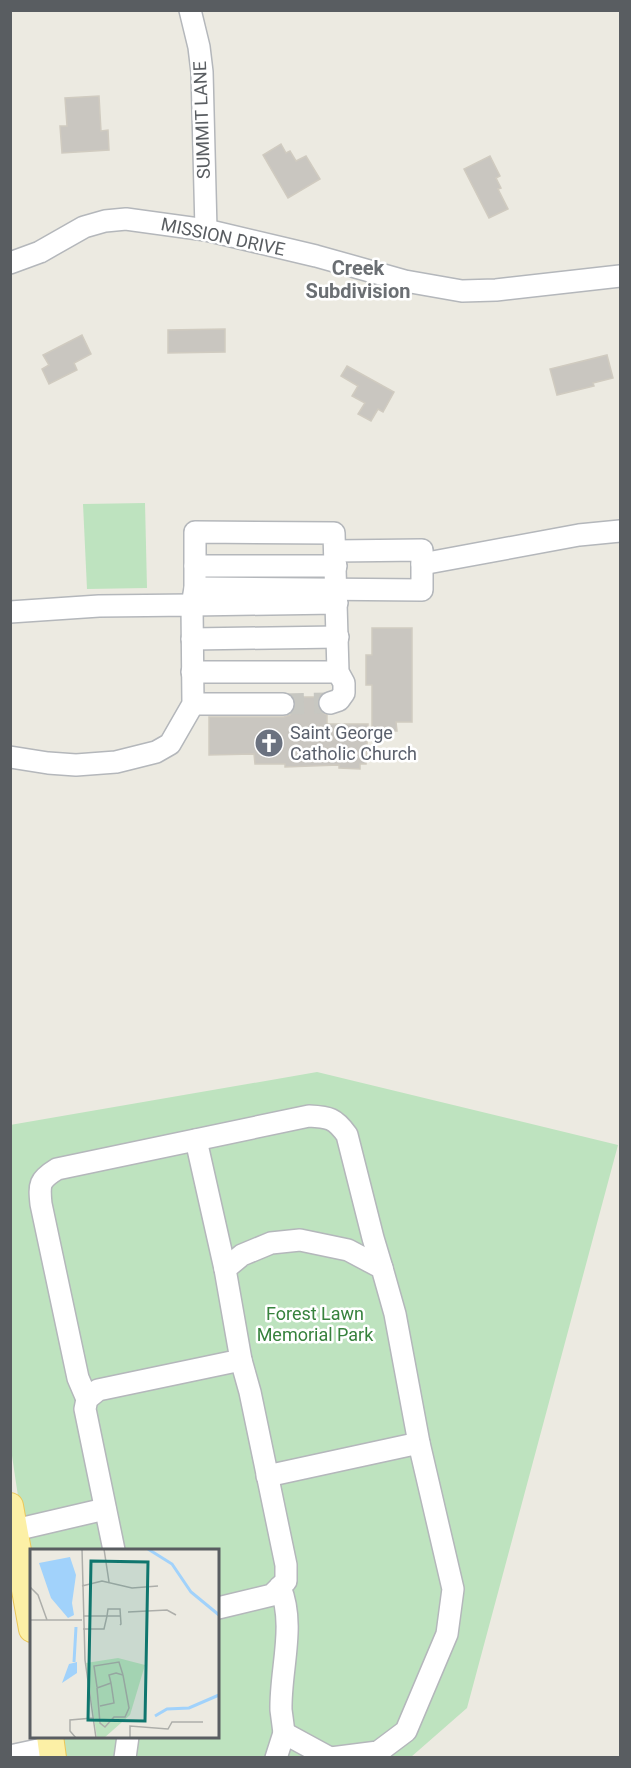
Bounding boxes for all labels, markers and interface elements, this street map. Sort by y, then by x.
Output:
street label: SUMMIT LANE [189,61,214,179]
street label: MISSION DRIVE [159,213,287,260]
district label: Creek Subdivision [306,256,410,303]
place label: Saint George Catholic Church [290,722,417,764]
church icon: Saint George Catholic Church [253,727,285,759]
park label: Forest Lawn Memorial Park [257,1303,374,1345]
inset map [30,1549,219,1738]

